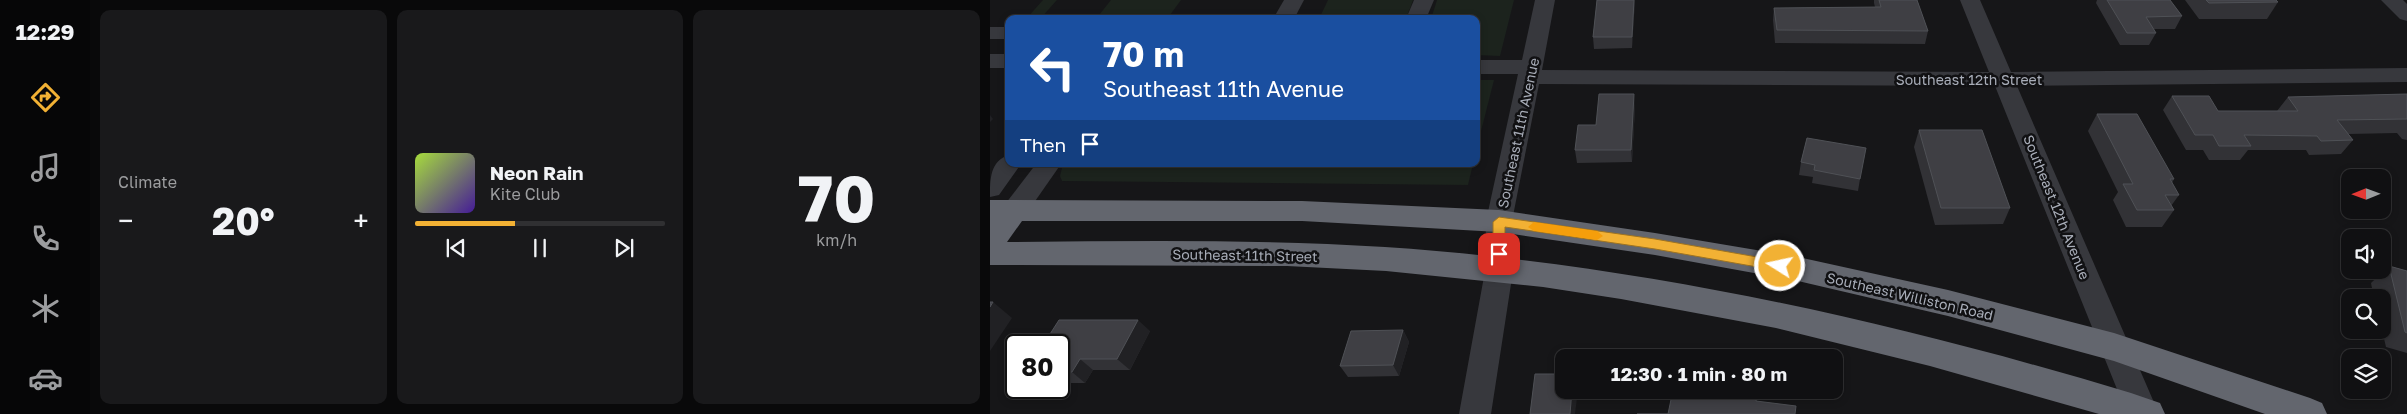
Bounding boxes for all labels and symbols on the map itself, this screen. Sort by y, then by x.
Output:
street label: Southeast 11th Avenue [1494,56,1542,210]
street label: Southeast 12th Street [1896,71,2042,88]
street label: Southeast 12th Avenue [2020,132,2094,282]
north arrow [2341,169,2391,219]
pin [1478,233,1520,275]
position arrow [1753,239,1805,291]
street label: Southeast 11th Street [1172,245,1318,265]
street label: Southeast Williston Road [1825,269,1995,323]
speed limit sign: 80 [1005,334,1070,399]

